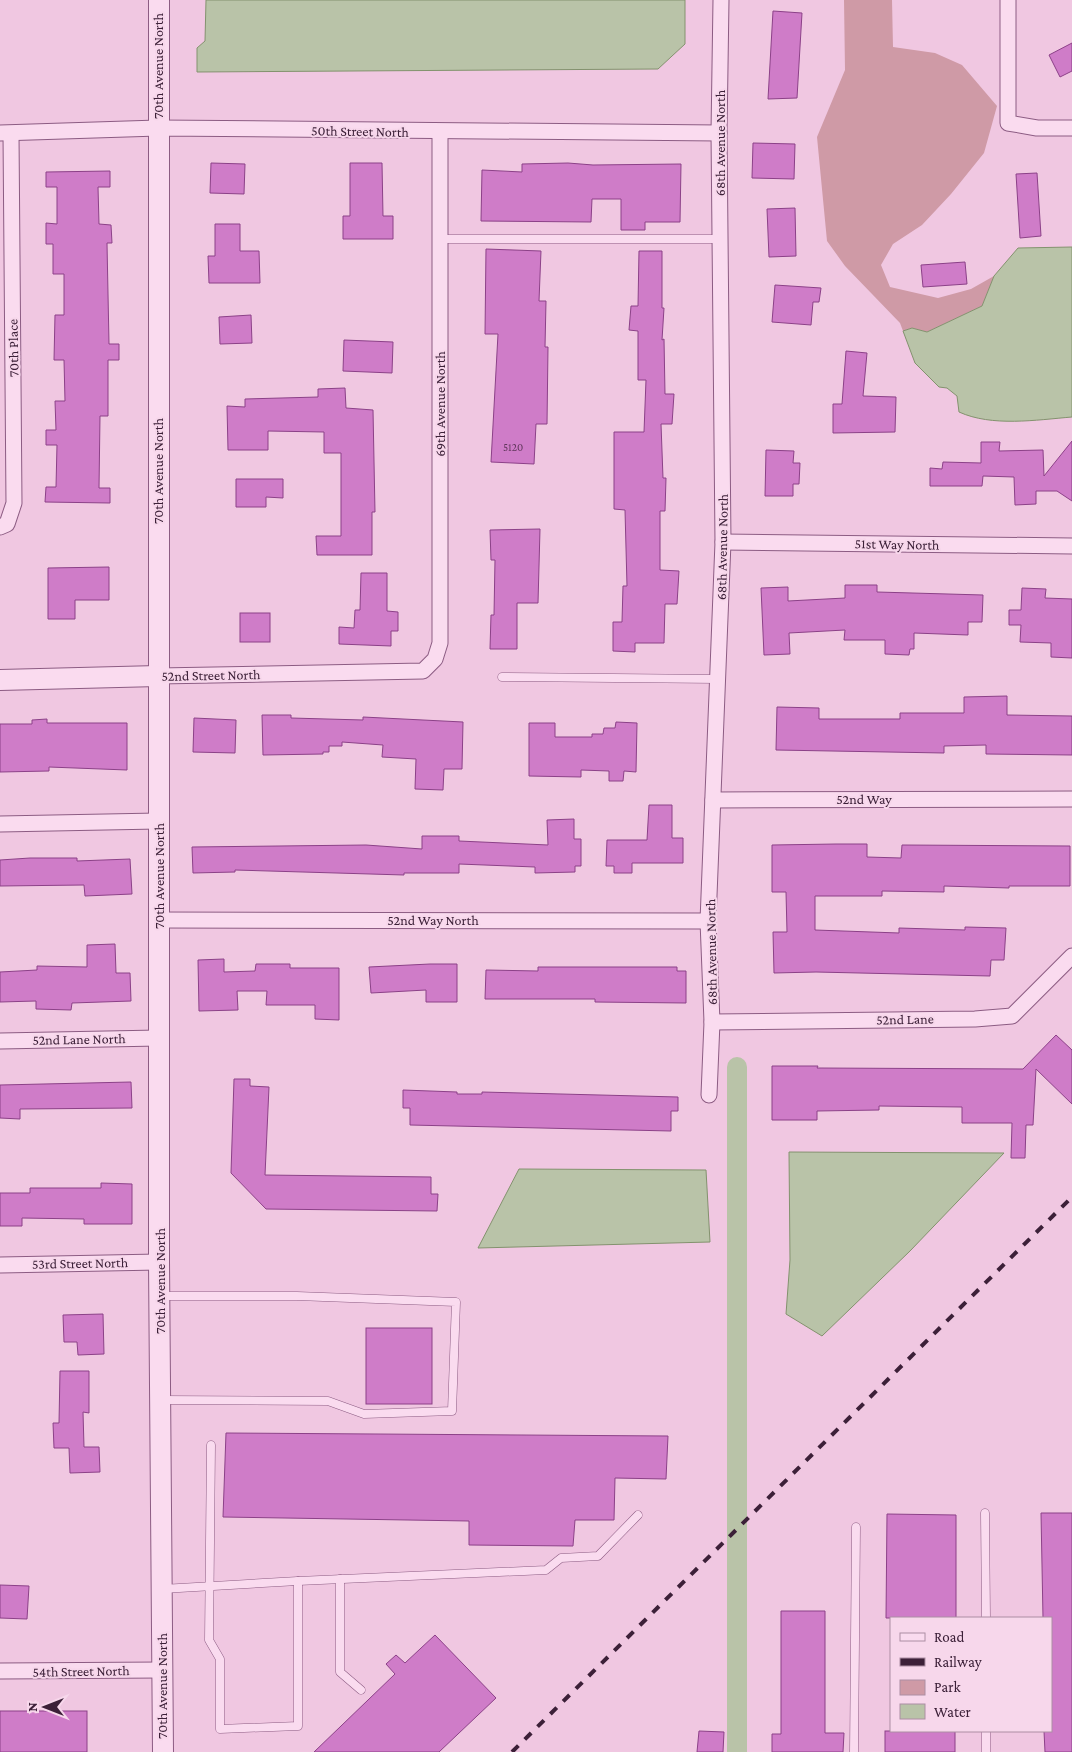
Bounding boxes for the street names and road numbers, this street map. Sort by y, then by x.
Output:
street label: 70th Avenue North [150,13,166,119]
street label: 68th Avenue North [712,89,728,196]
street label: 50th Street North [311,122,410,140]
street label: 70th Place [4,319,22,377]
street label: 69th Avenue North [432,351,448,457]
street label: 70th Avenue North [150,418,166,524]
street label: 68th Avenue North [713,493,731,600]
street label: 51st Way North [854,535,940,553]
street label: 52nd Street North [161,666,261,684]
street label: 52nd Way [836,791,892,807]
street label: 70th Avenue North [151,823,167,929]
street label: 68th Avenue North [702,898,720,1005]
street label: 52nd Way North [387,912,479,928]
street label: 52nd Lane [876,1010,934,1028]
street label: 52nd Lane North [32,1030,126,1048]
street label: 70th Avenue North [152,1228,168,1334]
street label: 53rd Street North [32,1254,129,1272]
street label: 70th Avenue North [154,1633,170,1739]
street label: 54th Street North [32,1662,130,1680]

